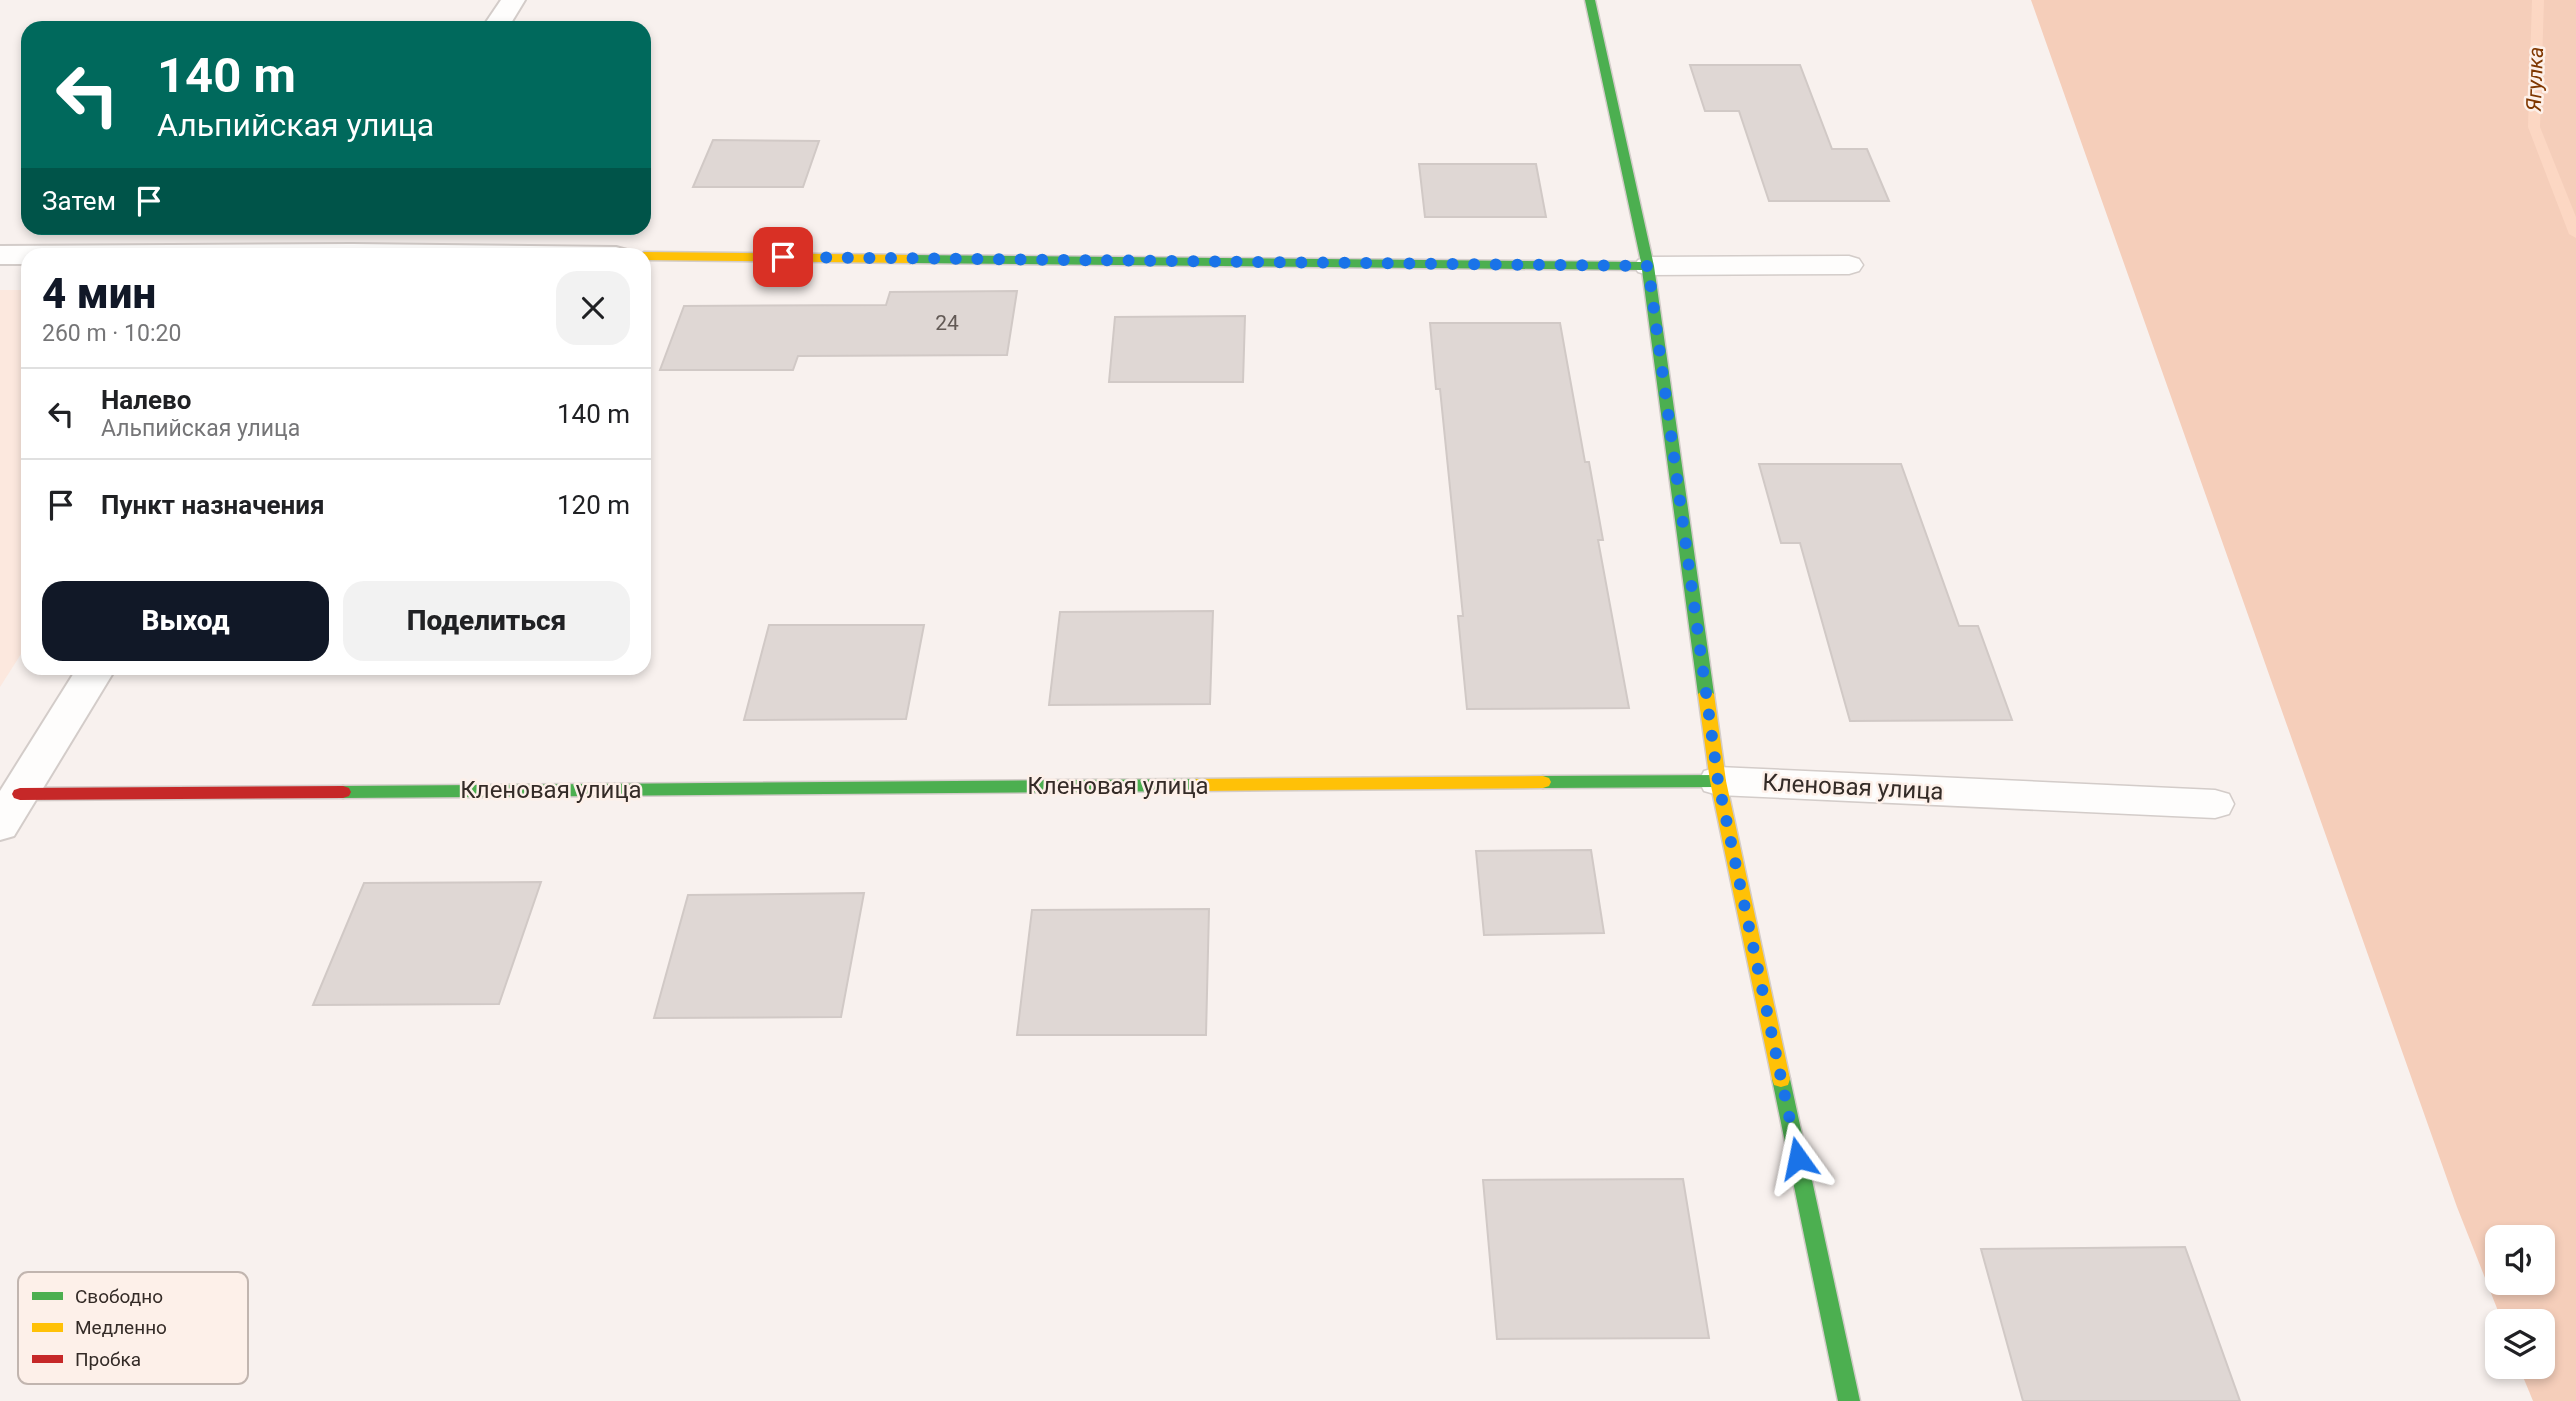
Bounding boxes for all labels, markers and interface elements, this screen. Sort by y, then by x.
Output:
water label: Ягулка [2522,46,2548,113]
text: 140 m [157,47,296,104]
icon: left [42,49,133,140]
text: Альпийская улица [157,106,434,144]
icon: arrive [130,182,168,220]
text: Затем [42,186,116,216]
pin [753,227,813,287]
icon: arrive [764,238,802,276]
text: 4 мин [42,269,156,318]
button: close [556,271,630,345]
house number: 24 [935,311,959,335]
text: 260 m · 10:20 [42,320,181,347]
text: Налево [101,385,191,415]
icon: left [42,395,80,433]
text: 140 m [557,399,630,429]
text: Альпийская улица [101,415,300,442]
icon: arrive [42,486,80,524]
text: Пункт назначения [101,490,325,520]
text: 120 m [557,490,630,520]
button: Выход [42,581,329,661]
button: Поделиться [343,581,630,661]
street label: Кленовая улица [1762,768,1944,806]
street label: Кленовая улица [1027,772,1209,800]
street label: Кленовая улица [460,776,642,804]
position arrow [1761,1121,1835,1195]
map controls [2485,1225,2555,1379]
button: sound [2485,1225,2555,1295]
legend [18,1272,248,1384]
text: Свободно [75,1285,163,1308]
button: layers [2485,1309,2555,1379]
text: Медленно [75,1316,167,1339]
text: Пробка [75,1348,141,1371]

